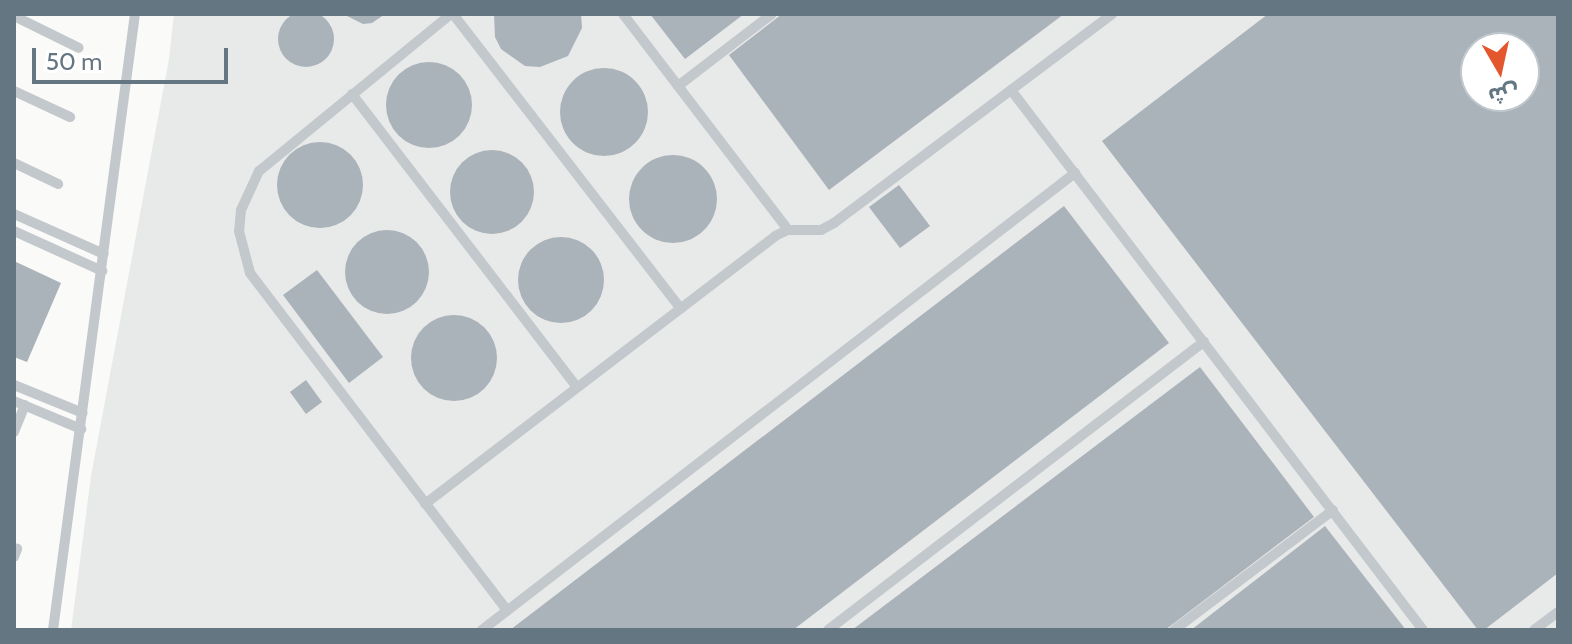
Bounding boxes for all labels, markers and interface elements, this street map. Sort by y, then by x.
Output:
scale bar [36,32,232,82]
north arrow [1460,32,1540,112]
text: 50 m [46,47,102,76]
text: ش [1487,79,1521,110]

